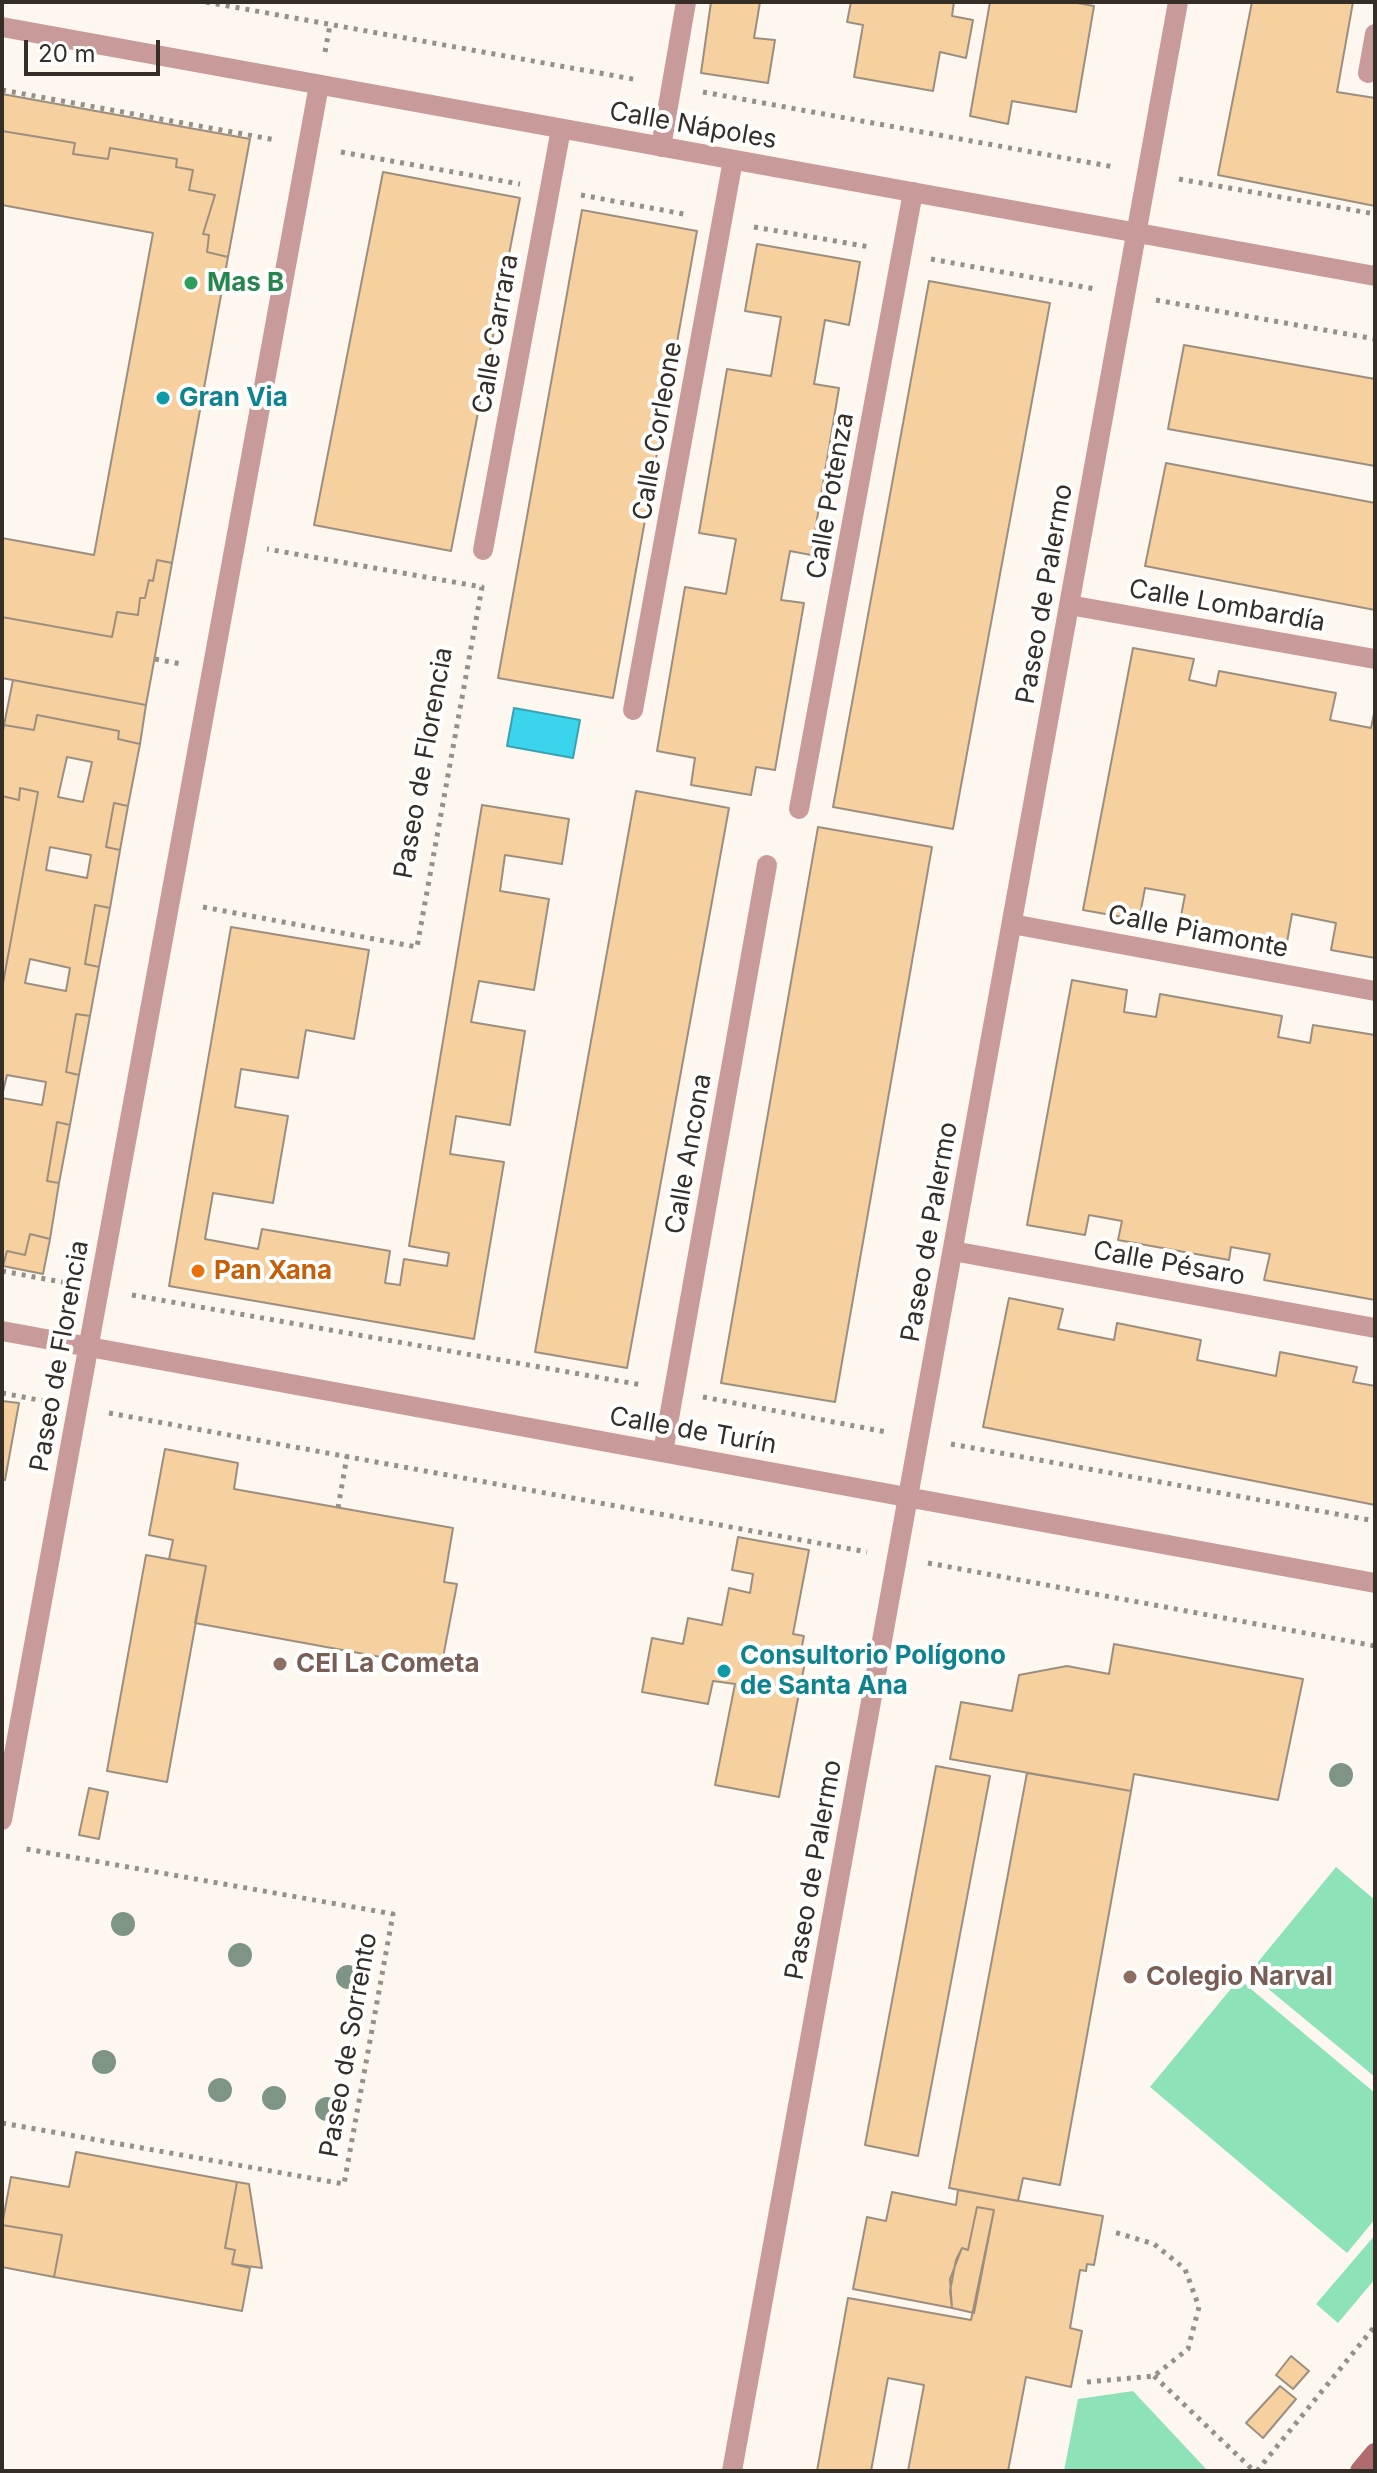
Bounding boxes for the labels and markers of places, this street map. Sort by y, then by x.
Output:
place label: Mas B [207,267,284,299]
marker: Mas B [182,274,200,292]
place label: Gran Via [179,382,288,414]
marker: Gran Via [154,389,172,407]
place label: Pan Xana [214,1255,332,1287]
marker: Pan Xana [189,1262,207,1280]
place label: Consultorio Polígono de Santa Ana [740,1640,1006,1702]
place label: CEI La Cometa [296,1648,480,1680]
marker: CEI La Cometa [271,1655,289,1673]
marker: Consultorio Polígono de Santa Ana [715,1662,733,1680]
place label: Colegio Narval [1146,1961,1333,1993]
marker: Colegio Narval [1121,1968,1139,1986]

